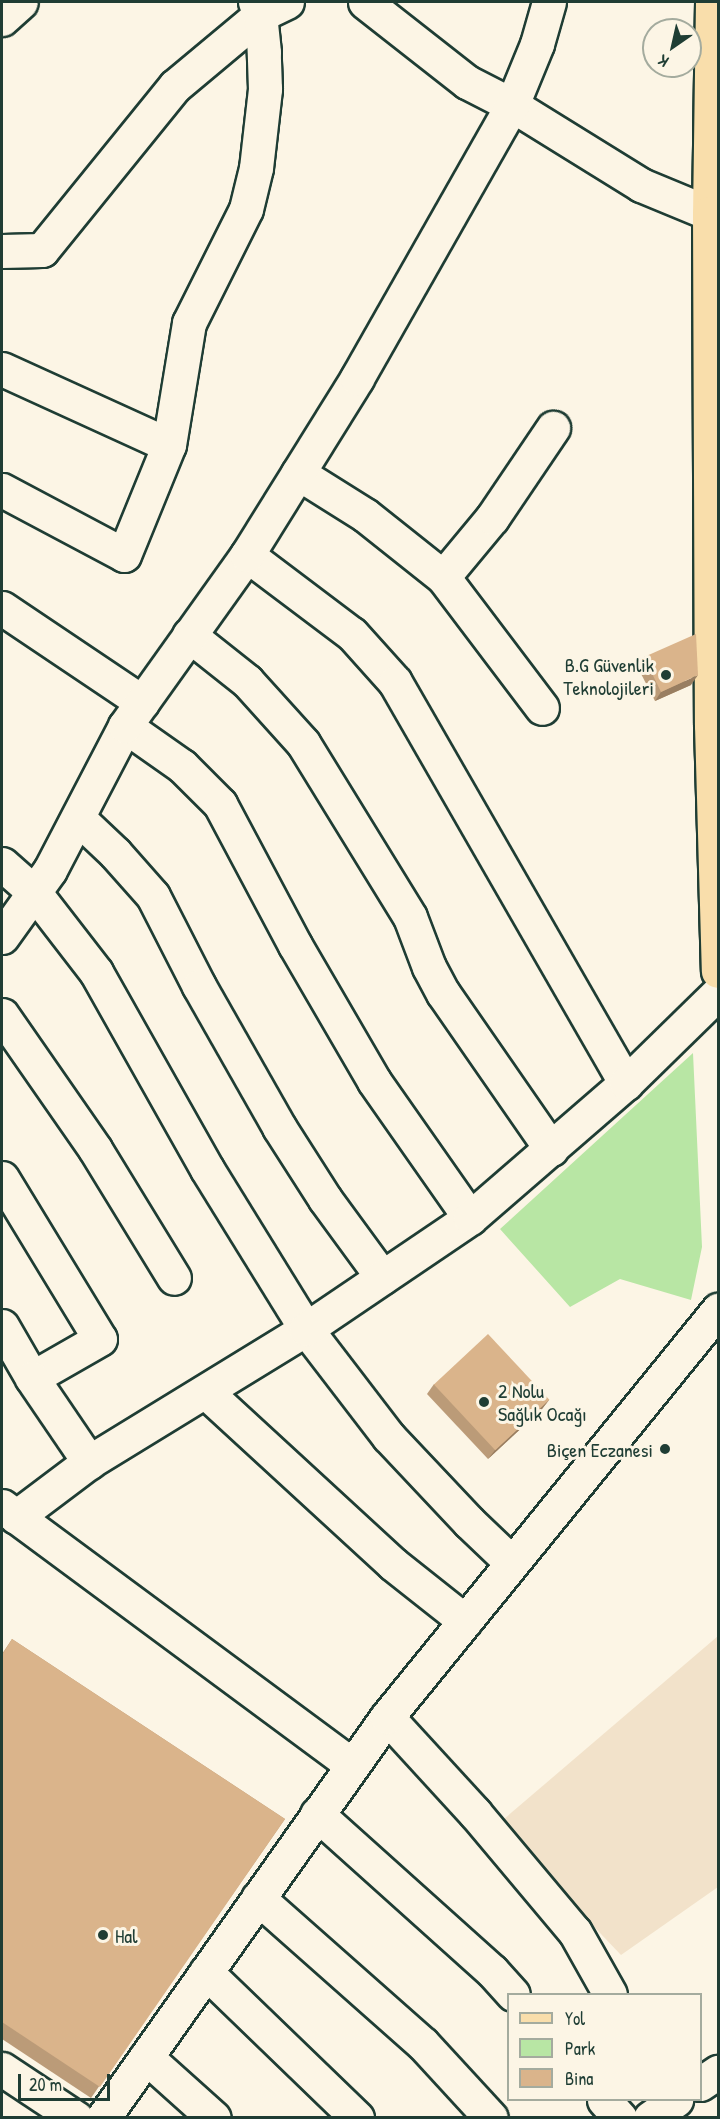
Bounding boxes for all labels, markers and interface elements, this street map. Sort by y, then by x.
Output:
north arrow [642,18,702,78]
text: K [653,50,673,73]
place label: B.G Güvenlik Teknolojileri [563,652,654,699]
marker: B.G Güvenlik Teknolojileri [659,668,673,682]
place label: 2 Nolu Sağlık Ocağı [498,1378,587,1425]
marker: 2 Nolu Sağlık Ocağı [475,1393,493,1411]
place label: Biçen Eczanesi [547,1437,653,1461]
marker: Biçen Eczanesi [658,1442,672,1456]
place label: Hal [115,1923,138,1947]
marker: Hal [96,1928,110,1942]
legend [507,1993,702,2101]
text: Yol [565,2006,585,2031]
text: Park [565,2036,595,2061]
scale bar [21,2062,112,2100]
text: Bina [565,2066,593,2091]
text: 20 m [29,2072,62,2097]

